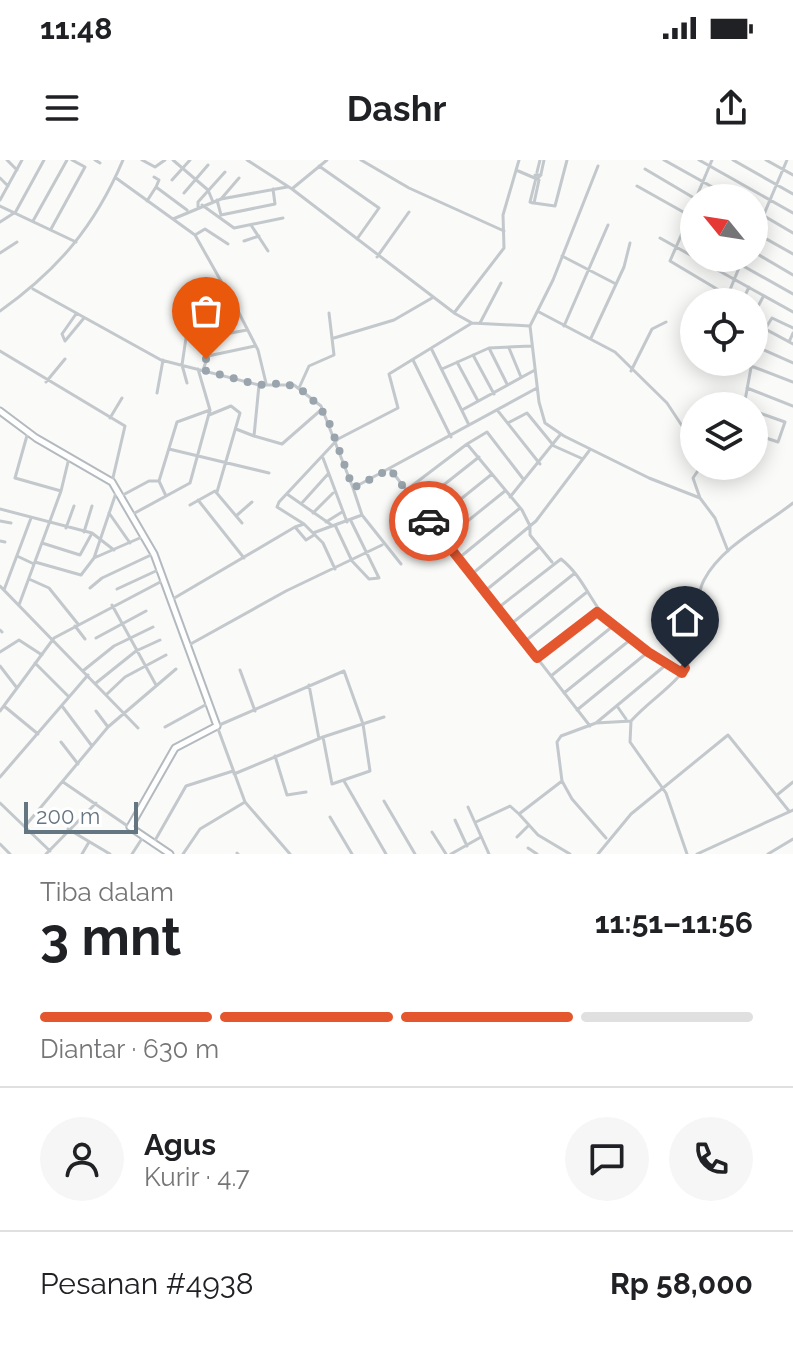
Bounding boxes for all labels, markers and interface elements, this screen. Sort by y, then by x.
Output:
text: 11:48 [40,11,112,46]
icon: menu [40,86,84,130]
icon: share [709,86,753,130]
text: Dashr [347,87,446,129]
north arrow [680,184,768,272]
map controls [680,184,768,480]
pin [172,277,240,359]
button: locate [680,288,768,376]
icon: bag [184,289,228,333]
button: layers [680,392,768,480]
courier [389,481,469,561]
icon: car [407,499,451,543]
pin [651,586,719,668]
icon: home [663,598,707,642]
scale bar [24,798,138,834]
text: 200 m [36,803,100,829]
text: Tiba dalam [40,877,174,907]
text: 11:51–11:56 [595,905,753,940]
text: 3 mnt [40,906,181,967]
text: Diantar · 630 m [40,1034,219,1064]
button: person [40,1117,124,1201]
button: chat [565,1117,649,1201]
button: phone [669,1117,753,1201]
text: Agus [144,1127,216,1162]
text: Kurir · 4.7 [144,1162,250,1192]
text: Pesanan #4938 [40,1266,254,1301]
text: Rp 58,000 [610,1266,753,1301]

